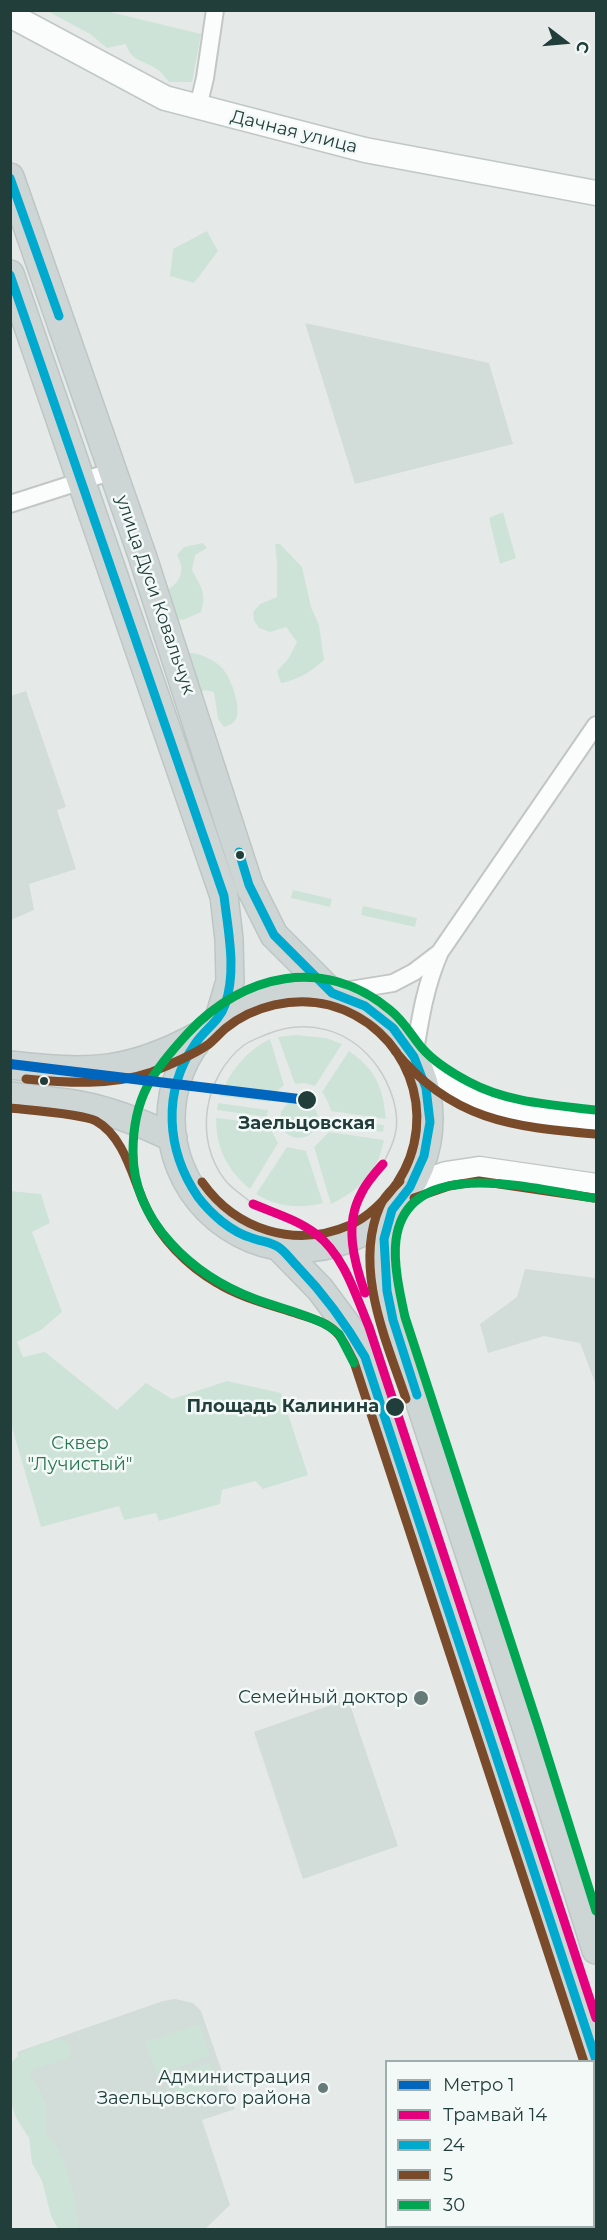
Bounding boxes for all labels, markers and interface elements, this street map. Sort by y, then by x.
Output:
north arrow [535,12,595,72]
text: С [572,39,594,55]
street label: Дачная улица [228,106,360,158]
street label: улица Дуси Ковальчук [111,492,199,698]
unlabelled marker [234,849,246,861]
unlabelled marker [38,1075,50,1087]
marker: Заельцовская [296,1089,318,1111]
place label: Заельцовская [239,1113,375,1135]
place label: Площадь Калинина [186,1396,379,1418]
marker: Площадь Калинина [384,1396,406,1418]
park label: Сквер "Лучистый" [27,1433,133,1476]
place label: Семейный доктор [238,1687,408,1709]
marker: Семейный доктор [412,1689,430,1707]
legend [385,2060,595,2228]
place label: Администрация Заельцовского района [97,2067,311,2110]
text: Метро 1 [443,2074,515,2096]
marker: Администрация Заельцовского района [316,2081,330,2095]
text: Трамвай 14 [443,2104,547,2126]
text: 24 [443,2134,465,2156]
text: 5 [443,2164,453,2186]
text: 30 [443,2194,465,2216]

